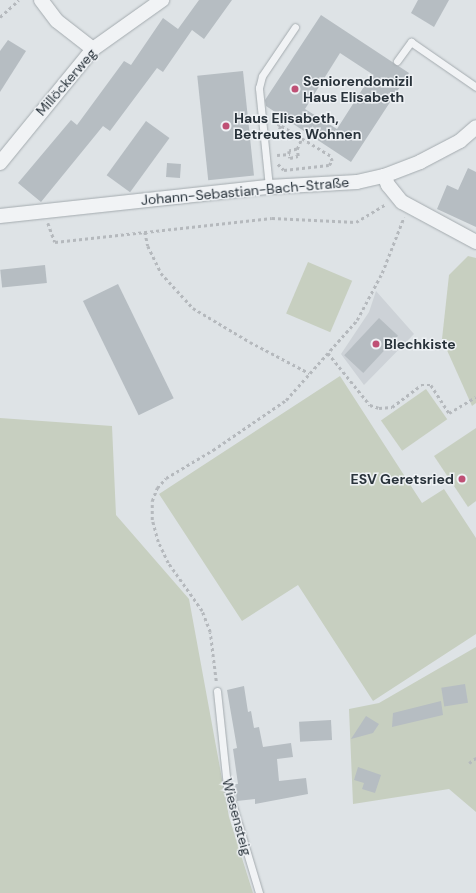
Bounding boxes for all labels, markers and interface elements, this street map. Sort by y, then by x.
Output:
street label: Millöckerweg [32,45,100,119]
place label: Seniorendomizil Haus Elisabeth [303,73,413,106]
marker: Seniorendomizil Haus Elisabeth [290,84,300,94]
place label: Haus Elisabeth, Betreutes Wohnen [234,110,361,142]
marker: Haus Elisabeth, Betreutes Wohnen [221,121,231,131]
street label: Johann-Sebastian-Bach-Straße [140,174,350,208]
place label: Blechkiste [384,336,456,352]
marker: Blechkiste [371,339,381,349]
place label: ESV Geretsried [351,471,454,487]
marker: ESV Geretsried [457,474,467,484]
street label: Wiesensteig [219,777,255,857]

